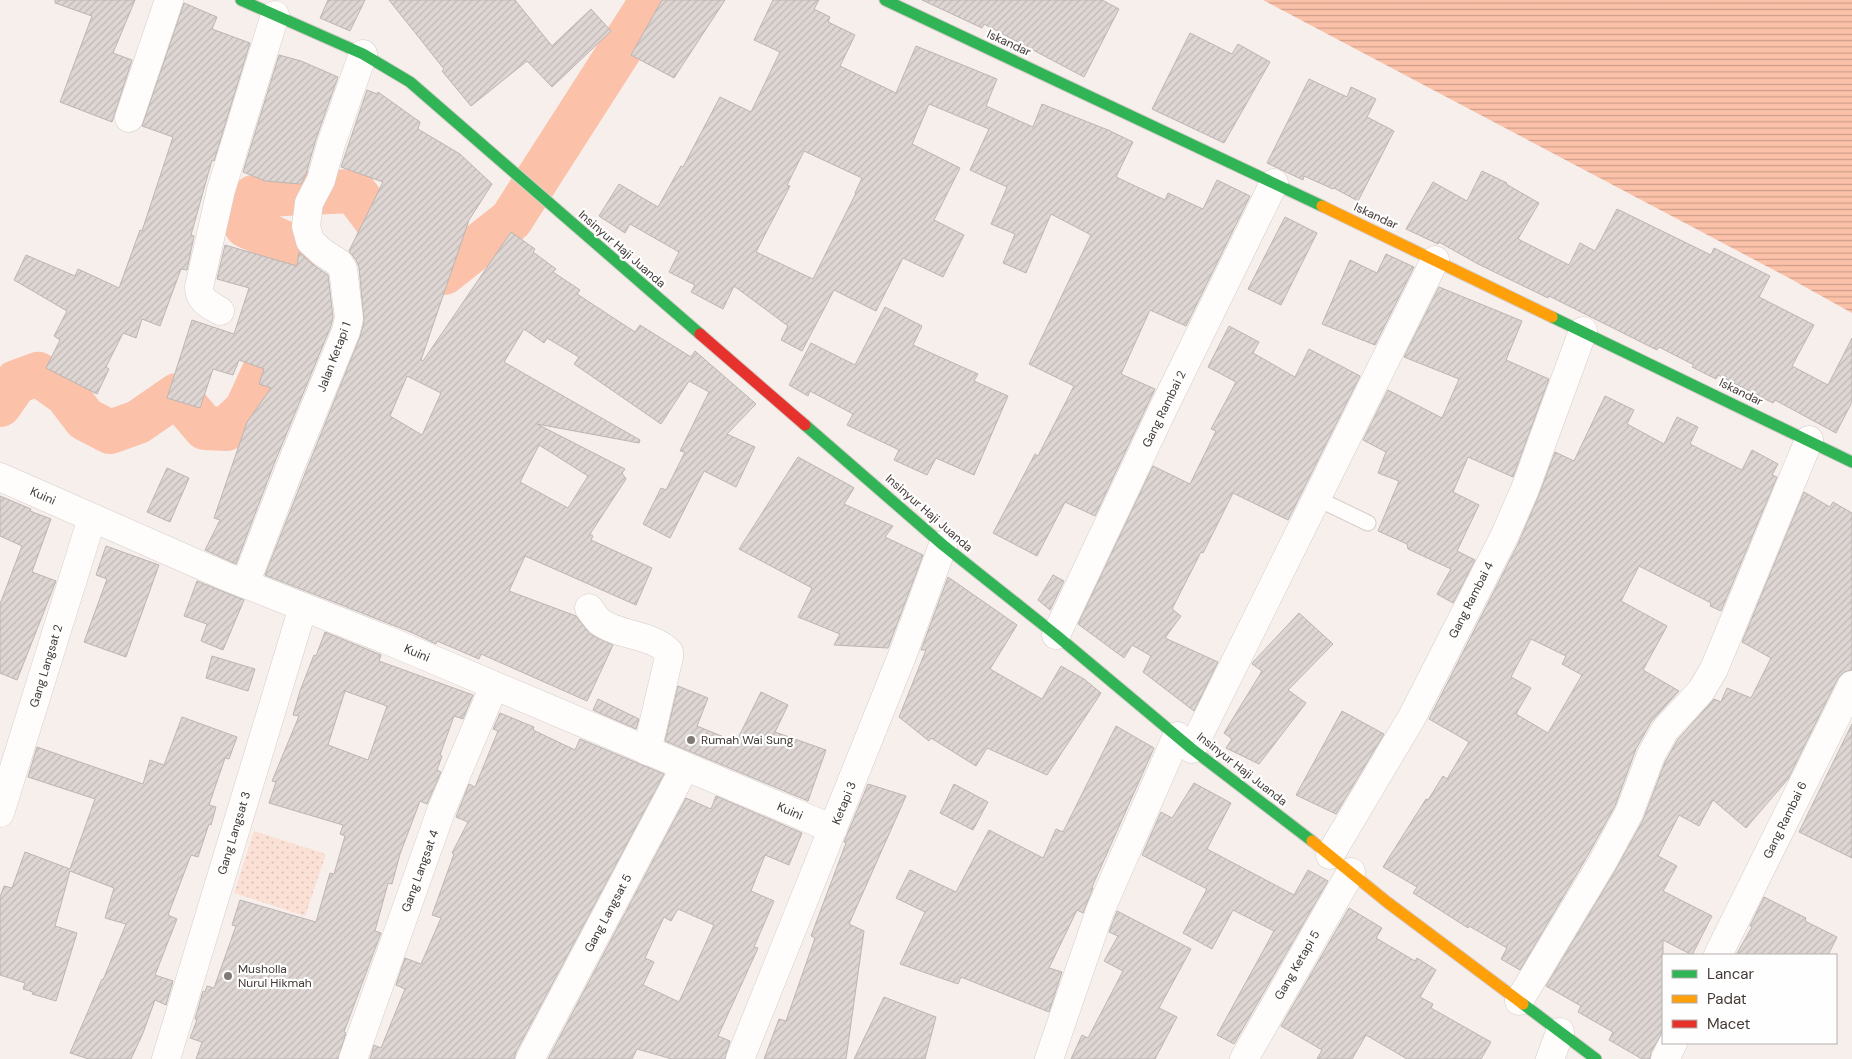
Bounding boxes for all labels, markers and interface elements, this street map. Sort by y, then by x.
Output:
street label: Iskandar [984,26,1034,60]
street label: Iskandar [1351,199,1401,233]
street label: Insinyur Haji Juanda [575,207,669,291]
street label: Jalan Ketapi 1 [313,320,355,394]
street label: Gang Rambai 2 [1138,368,1190,450]
street label: Iskandar [1716,375,1766,410]
street label: Insinyur Haji Juanda [882,471,976,555]
street label: Kuini [28,483,58,509]
street label: Gang Rambai 4 [1445,559,1497,641]
street label: Gang Langsat 2 [26,622,66,709]
street label: Kuini [402,640,432,666]
street label: Insinyur Haji Juanda [1194,729,1290,809]
place label: Rumah Wai Sung [701,732,794,748]
marker: Rumah Wai Sung [685,734,697,746]
street label: Ketapi 3 [828,779,860,827]
street label: Gang Rambai 6 [1759,779,1811,861]
street label: Gang Langsat 3 [214,789,254,877]
street label: Kuini [775,798,805,824]
street label: Gang Langsat 4 [398,828,442,914]
street label: Gang Langsat 5 [581,871,635,955]
street label: Gang Ketapi 5 [1271,927,1323,1003]
legend [1662,954,1837,1044]
place label: Musholla Nurul Hikmah [238,961,312,991]
text: Lancar [1707,964,1754,984]
marker: Musholla Nurul Hikmah [222,970,234,982]
text: Padat [1707,989,1747,1009]
text: Macet [1707,1014,1751,1034]

